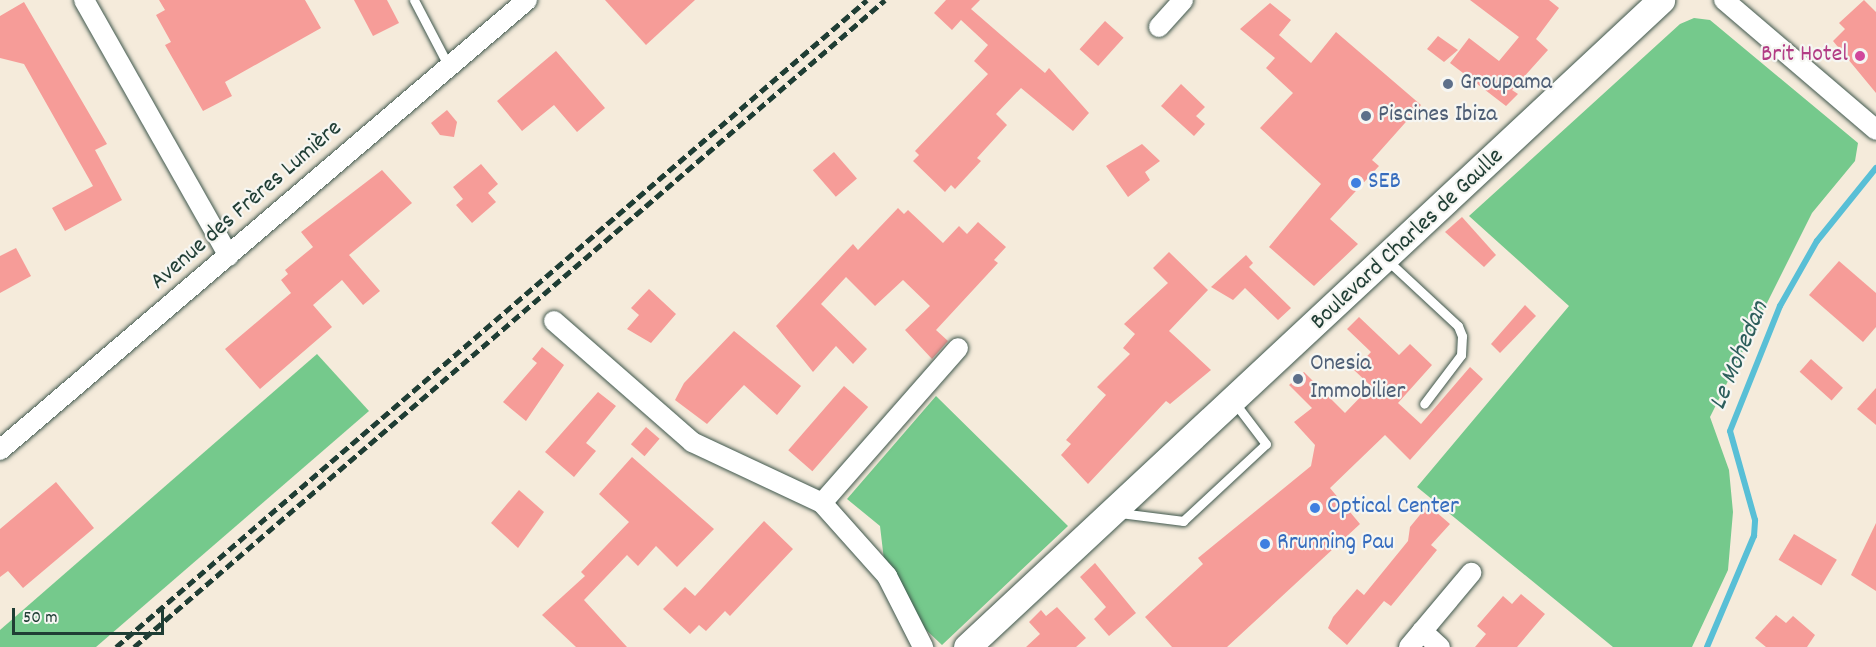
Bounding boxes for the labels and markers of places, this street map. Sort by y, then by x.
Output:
place label: Brit Hotel [1761,42,1848,70]
marker: Brit Hotel [1853,49,1867,63]
place label: Groupama [1460,70,1552,98]
marker: Groupama [1441,77,1455,91]
place label: Piscines Ibiza [1378,102,1497,130]
marker: Piscines Ibiza [1359,109,1373,123]
place label: SEB [1368,169,1401,197]
marker: SEB [1349,176,1363,190]
place label: Onesia Immobilier [1310,351,1405,407]
marker: Onesia Immobilier [1291,372,1305,386]
place label: Optical Center [1327,494,1459,522]
marker: Optical Center [1308,501,1322,515]
place label: Rrunning Pau [1277,530,1394,558]
marker: Rrunning Pau [1258,537,1272,551]

